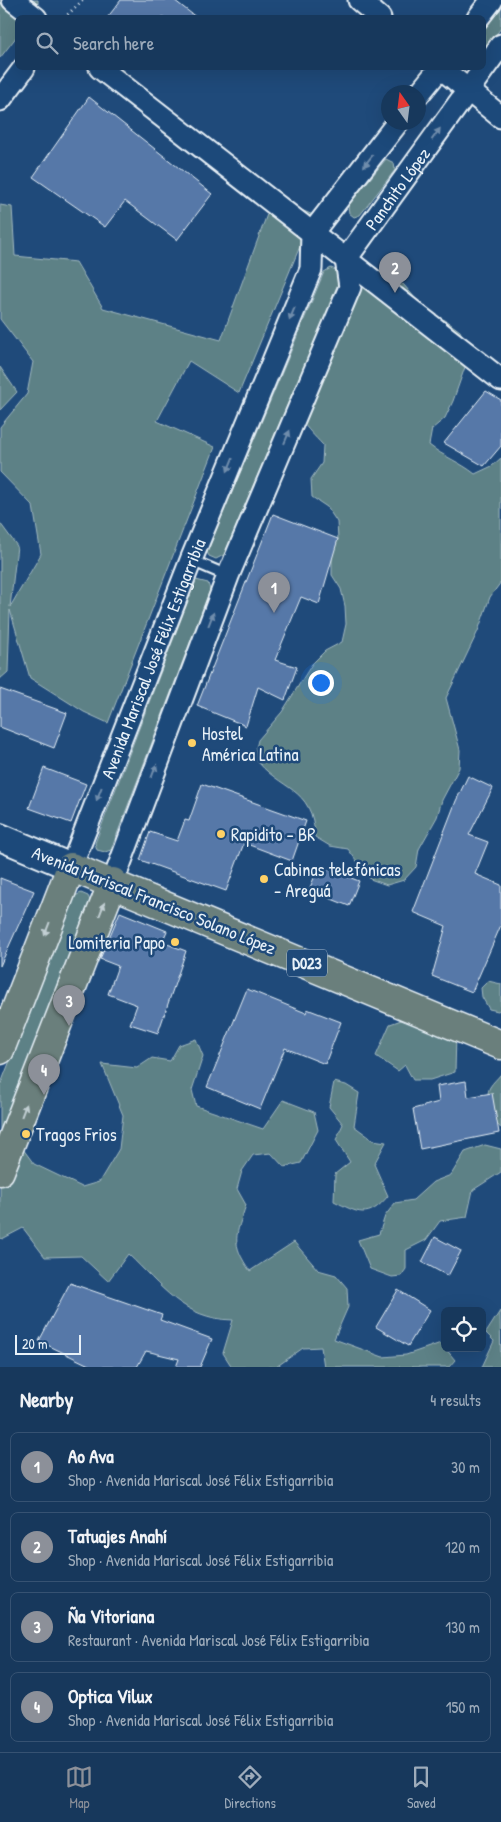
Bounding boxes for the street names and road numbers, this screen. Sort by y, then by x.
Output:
street label: Panchito López [359,142,436,235]
street label: Avenida Mariscal José Félix Estigarribia [94,534,211,782]
street label: Avenida Mariscal Francisco Solano López [28,840,280,961]
road number: D023 [287,950,327,976]

